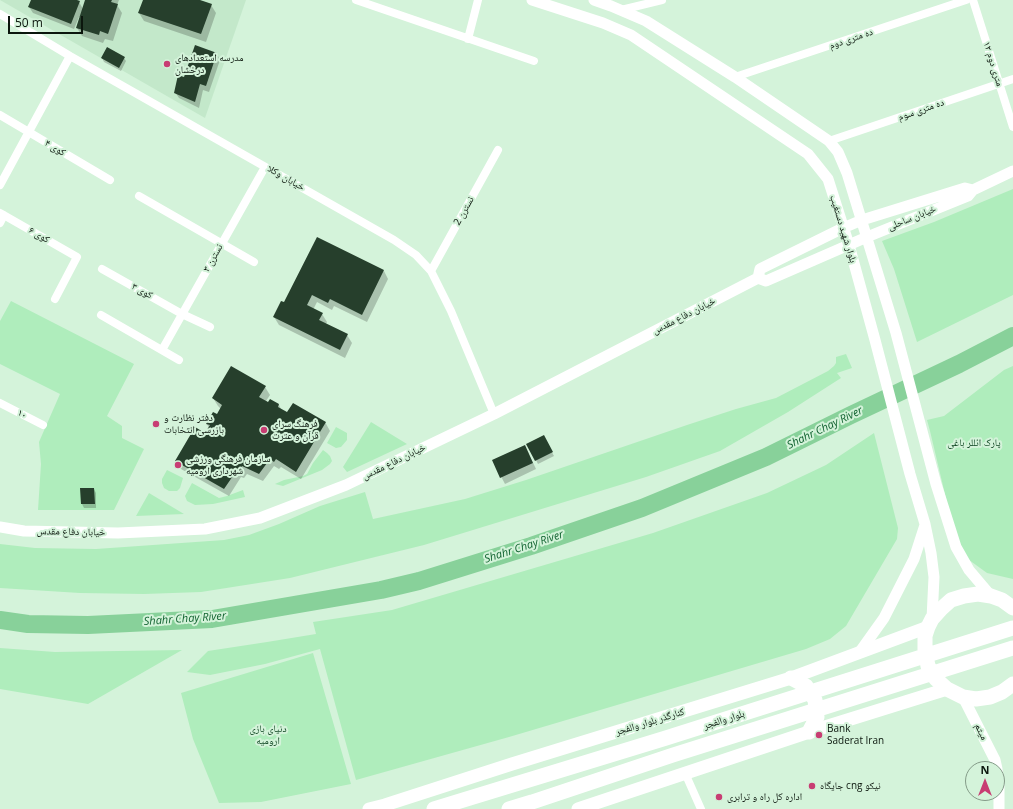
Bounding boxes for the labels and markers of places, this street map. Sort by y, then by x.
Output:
place label: مدرسه استعدادهای درخشان [175,52,244,76]
marker: مدرسه استعدادهای درخشان [162,59,172,69]
place label: دفتر نظارت و بازرسی انتخابات [164,412,224,436]
place label: فرهنگ سرای قرآن و عترت [272,418,319,442]
marker: دفتر نظارت و بازرسی انتخابات [151,419,161,429]
marker: فرهنگ سرای قرآن و عترت [259,425,269,435]
place label: سازمان فرهنگی ورزشی شهرداری ارومیه [186,453,271,476]
marker: سازمان فرهنگی ورزشی شهرداری ارومیه [173,460,183,470]
place label: Bank Saderat Iran [827,723,884,746]
marker: Bank Saderat Iran [814,730,824,740]
place label: جایگاه cng نیکو [820,780,881,792]
marker: جایگاه cng نیکو [807,781,817,791]
place label: اداره کل راه و ترابری [727,791,802,803]
marker: اداره کل راه و ترابری [714,792,724,802]

